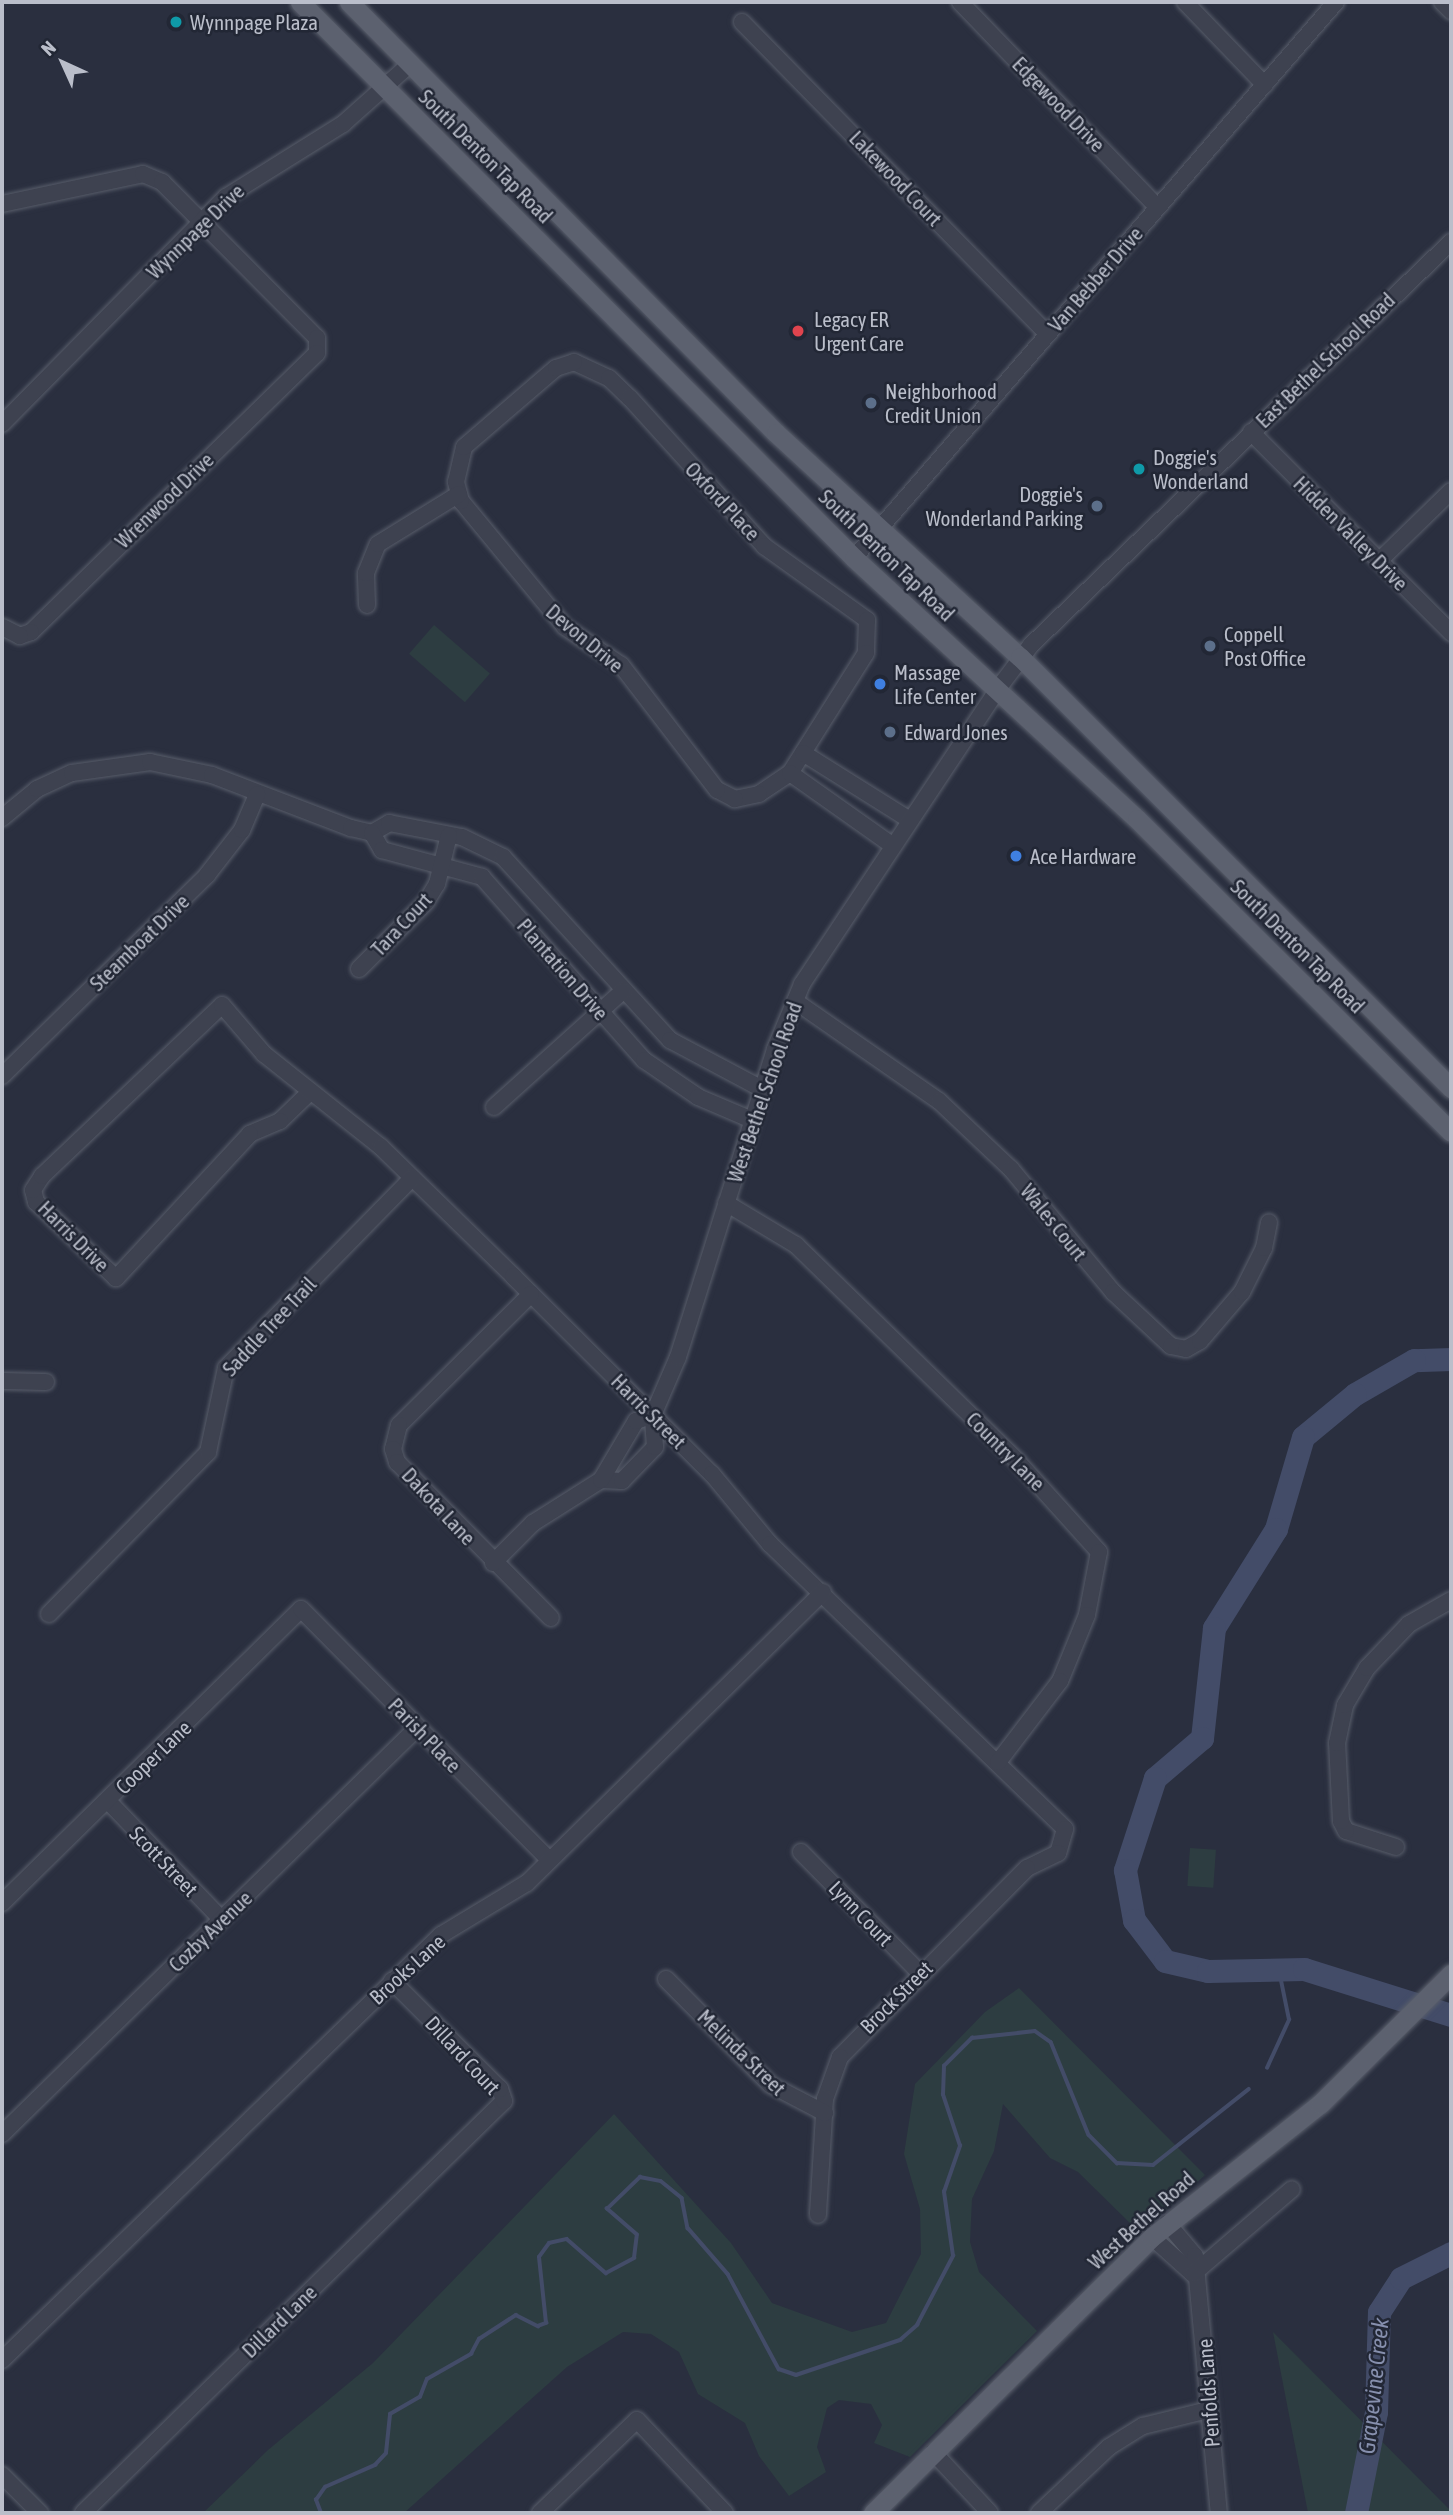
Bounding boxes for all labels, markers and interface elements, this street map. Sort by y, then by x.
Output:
place label: Wynnpage Plaza [190,9,318,35]
marker: Wynnpage Plaza [168,14,184,30]
north arrow [28,28,98,98]
text: N [36,36,60,60]
street label: Edgewood Drive [1007,51,1111,157]
street label: South Denton Tap Road [414,84,558,228]
street label: Lakewood Court [844,125,948,231]
street label: Wynnpage Drive [141,178,249,284]
street label: Van Bebber Drive [1042,221,1148,337]
street label: East Bethel School Road [1250,287,1400,433]
place label: Legacy ER Urgent Care [814,306,904,356]
marker: Legacy ER Urgent Care [788,321,808,341]
place label: Neighborhood Credit Union [885,378,997,428]
marker: Neighborhood Credit Union [863,395,879,411]
place label: Doggie's Wonderland [1153,444,1249,494]
street label: Wrenwood Drive [110,447,218,553]
street label: Oxford Place [680,456,766,546]
marker: Doggie's Wonderland [1131,461,1147,477]
street label: Hidden Valley Drive [1289,471,1413,595]
place label: Doggie's Wonderland Parking [926,481,1083,531]
street label: South Denton Tap Road [814,484,960,626]
marker: Doggie's Wonderland Parking [1089,498,1105,514]
street label: Devon Drive [541,598,629,678]
place label: Coppell Post Office [1224,621,1306,671]
marker: Coppell Post Office [1202,638,1218,654]
place label: Massage Life Center [894,659,976,709]
marker: Massage Life Center [872,676,888,692]
place label: Edward Jones [904,719,1008,745]
marker: Edward Jones [882,724,898,740]
place label: Ace Hardware [1030,843,1136,869]
marker: Ace Hardware [1008,848,1024,864]
street label: South Denton Tap Road [1226,874,1370,1018]
street label: Tara Court [365,887,437,961]
street label: Steamboat Drive [84,888,194,996]
street label: Plantation Drive [512,913,614,1025]
street label: West Bethel School Road [721,998,807,1186]
street label: Wales Court [1016,1179,1092,1265]
street label: Harris Drive [33,1195,115,1277]
street label: Saddle Tree Trail [217,1271,321,1381]
street label: Harris Street [606,1368,692,1454]
street label: Country Lane [961,1406,1051,1496]
street label: Dakota Lane [397,1462,481,1550]
street label: Parish Place [383,1692,467,1778]
street label: Cooper Lane [110,1715,196,1799]
street label: Scott Street [125,1821,203,1901]
street label: Lynn Court [824,1875,898,1951]
street label: Cozby Avenue [163,1885,257,1977]
street label: Brooks Lane [364,1929,450,2009]
street label: Brock Street [855,1956,937,2038]
street label: Melinda Street [693,2004,791,2100]
street label: Dillard Court [420,2011,506,2099]
street label: West Bethel Road [1083,2166,1199,2274]
street label: Dillard Lane [236,2279,322,2363]
water label: Grapevine Creek [1353,2317,1395,2455]
street label: Penfolds Lane [1192,2338,1224,2448]

